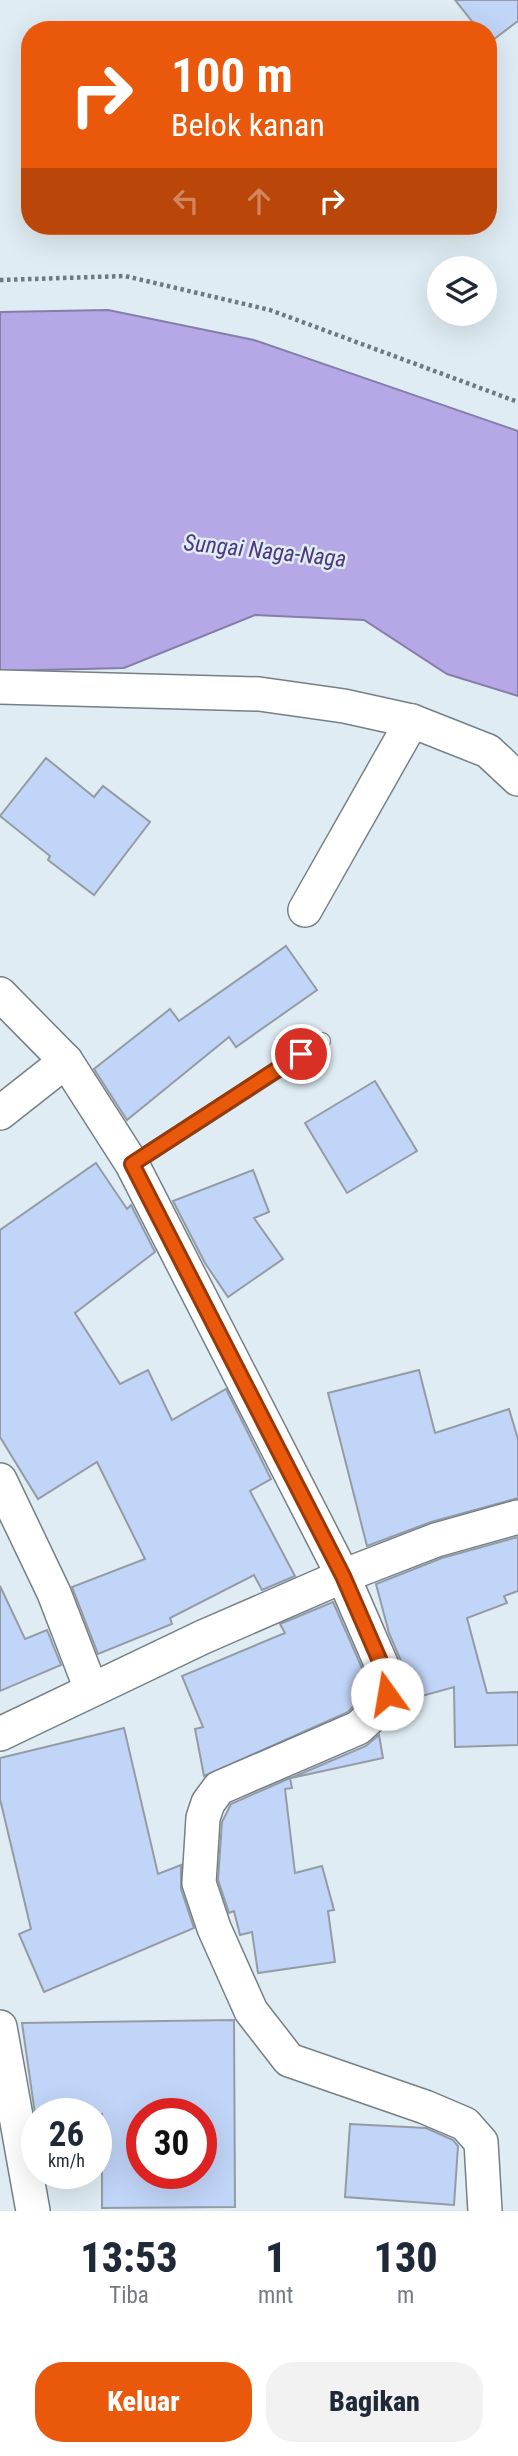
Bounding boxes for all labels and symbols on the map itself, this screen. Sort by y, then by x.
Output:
water label: Sungai Naga-Naga [182,529,348,573]
pin [271,1024,331,1084]
position arrow [350,1657,424,1731]
speed limit sign: 30 [126,2098,217,2189]

